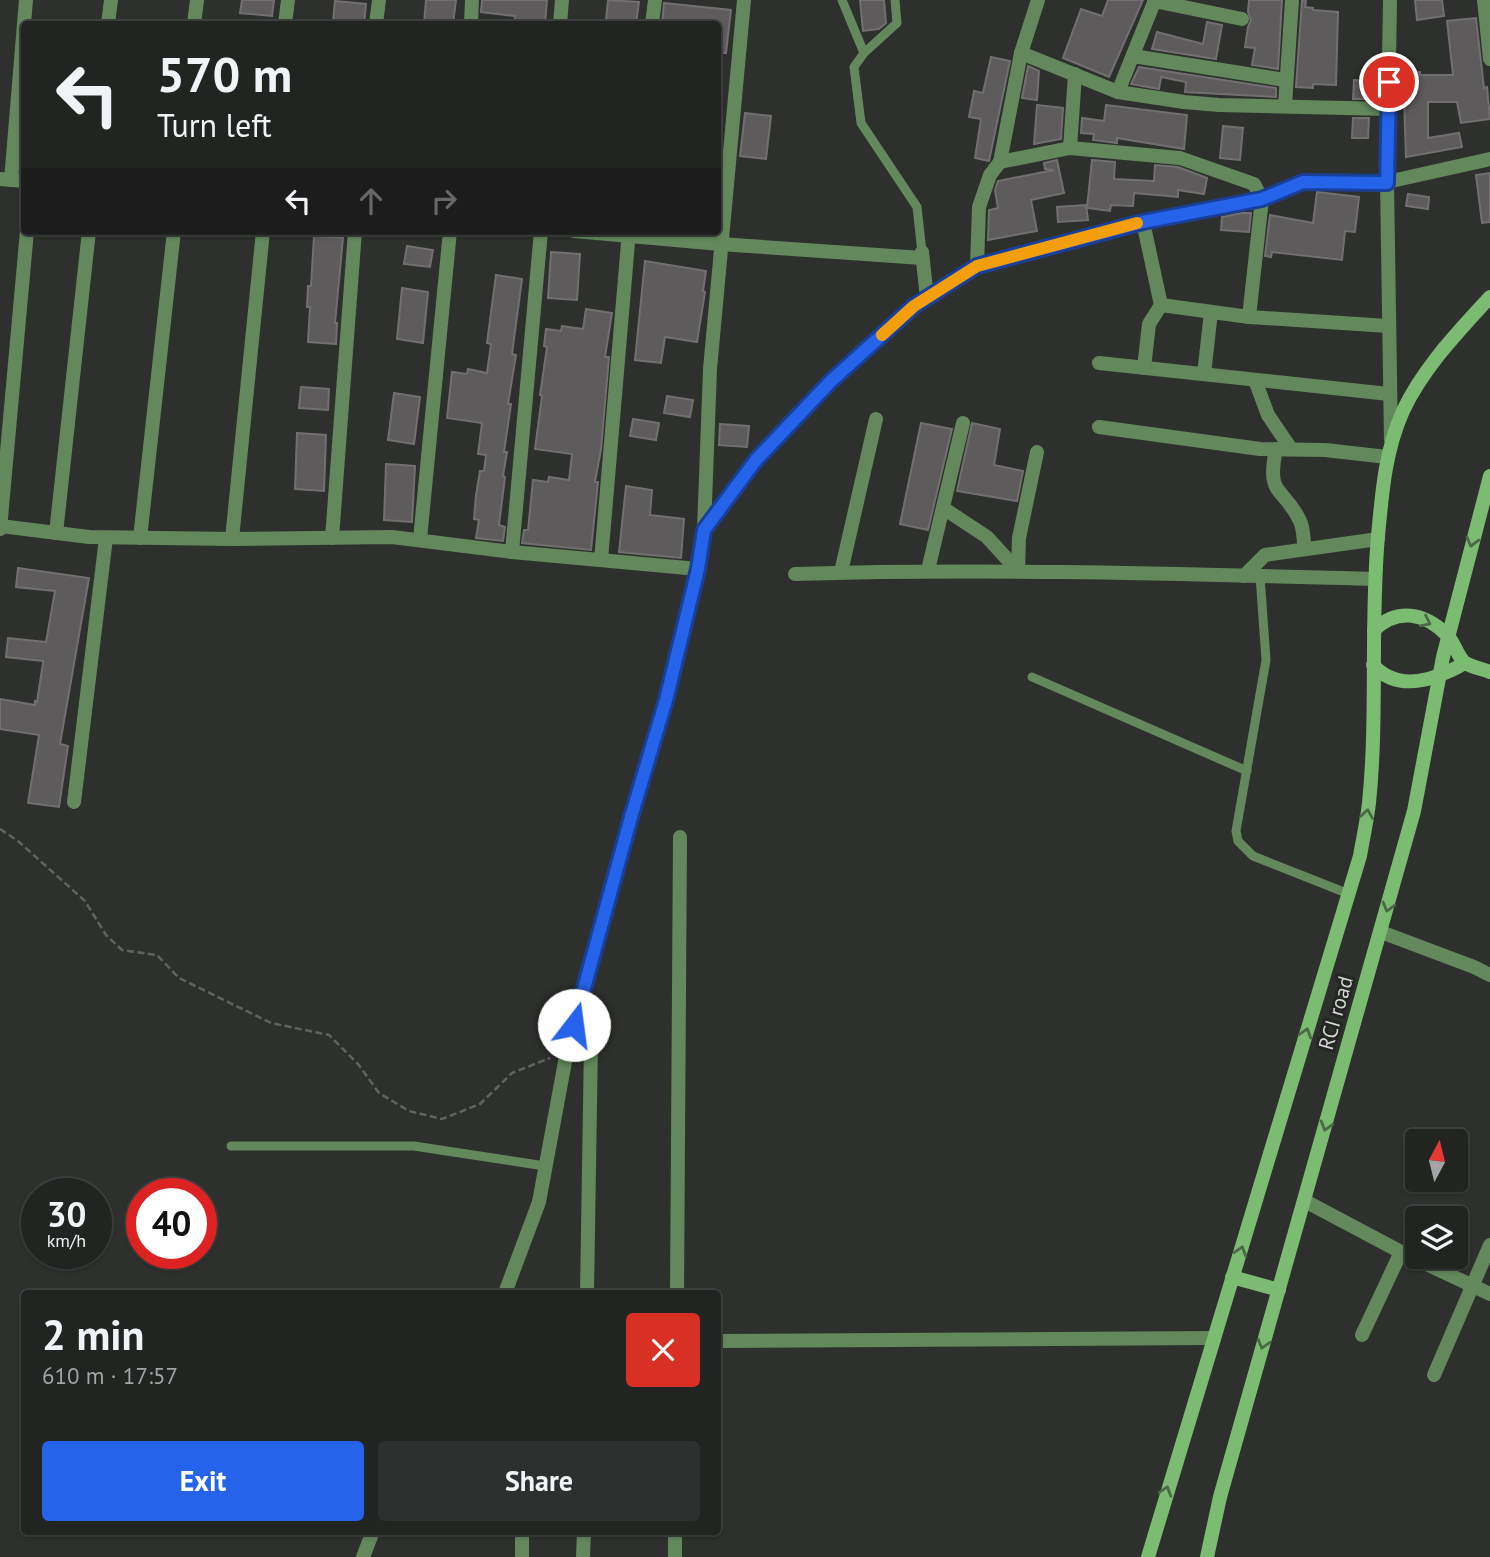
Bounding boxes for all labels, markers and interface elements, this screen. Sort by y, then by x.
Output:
text: 570 m [157,42,292,106]
icon: left [42,49,133,140]
pin [1359,52,1419,112]
icon: arrive [1370,63,1408,101]
text: Turn left [157,104,272,146]
icon: left [279,182,317,220]
icon: ahead [352,182,390,220]
icon: right [425,182,463,220]
one-way arrow [1466,536,1480,548]
one-way arrow [1419,614,1431,628]
one-way arrow [1359,808,1374,820]
one-way arrow [1382,900,1396,912]
street label: RCI road [1312,973,1359,1053]
position arrow [537,988,611,1062]
one-way arrow [1298,1027,1313,1039]
one-way arrow [1320,1119,1335,1131]
north arrow [1405,1129,1468,1192]
map controls [1405,1129,1468,1269]
speed limit sign: 40 [126,1178,217,1269]
text: 30 [47,1191,86,1237]
button: layers [1405,1206,1468,1269]
text: km/h [47,1229,86,1252]
one-way arrow [1232,1245,1247,1257]
text: 2 min [42,1307,144,1362]
button: close [626,1313,700,1387]
one-way arrow [1257,1338,1272,1350]
text: 610 m · 17:57 [42,1361,178,1390]
button: Exit [42,1441,364,1521]
button: Share [378,1441,700,1521]
one-way arrow [1158,1486,1173,1498]

